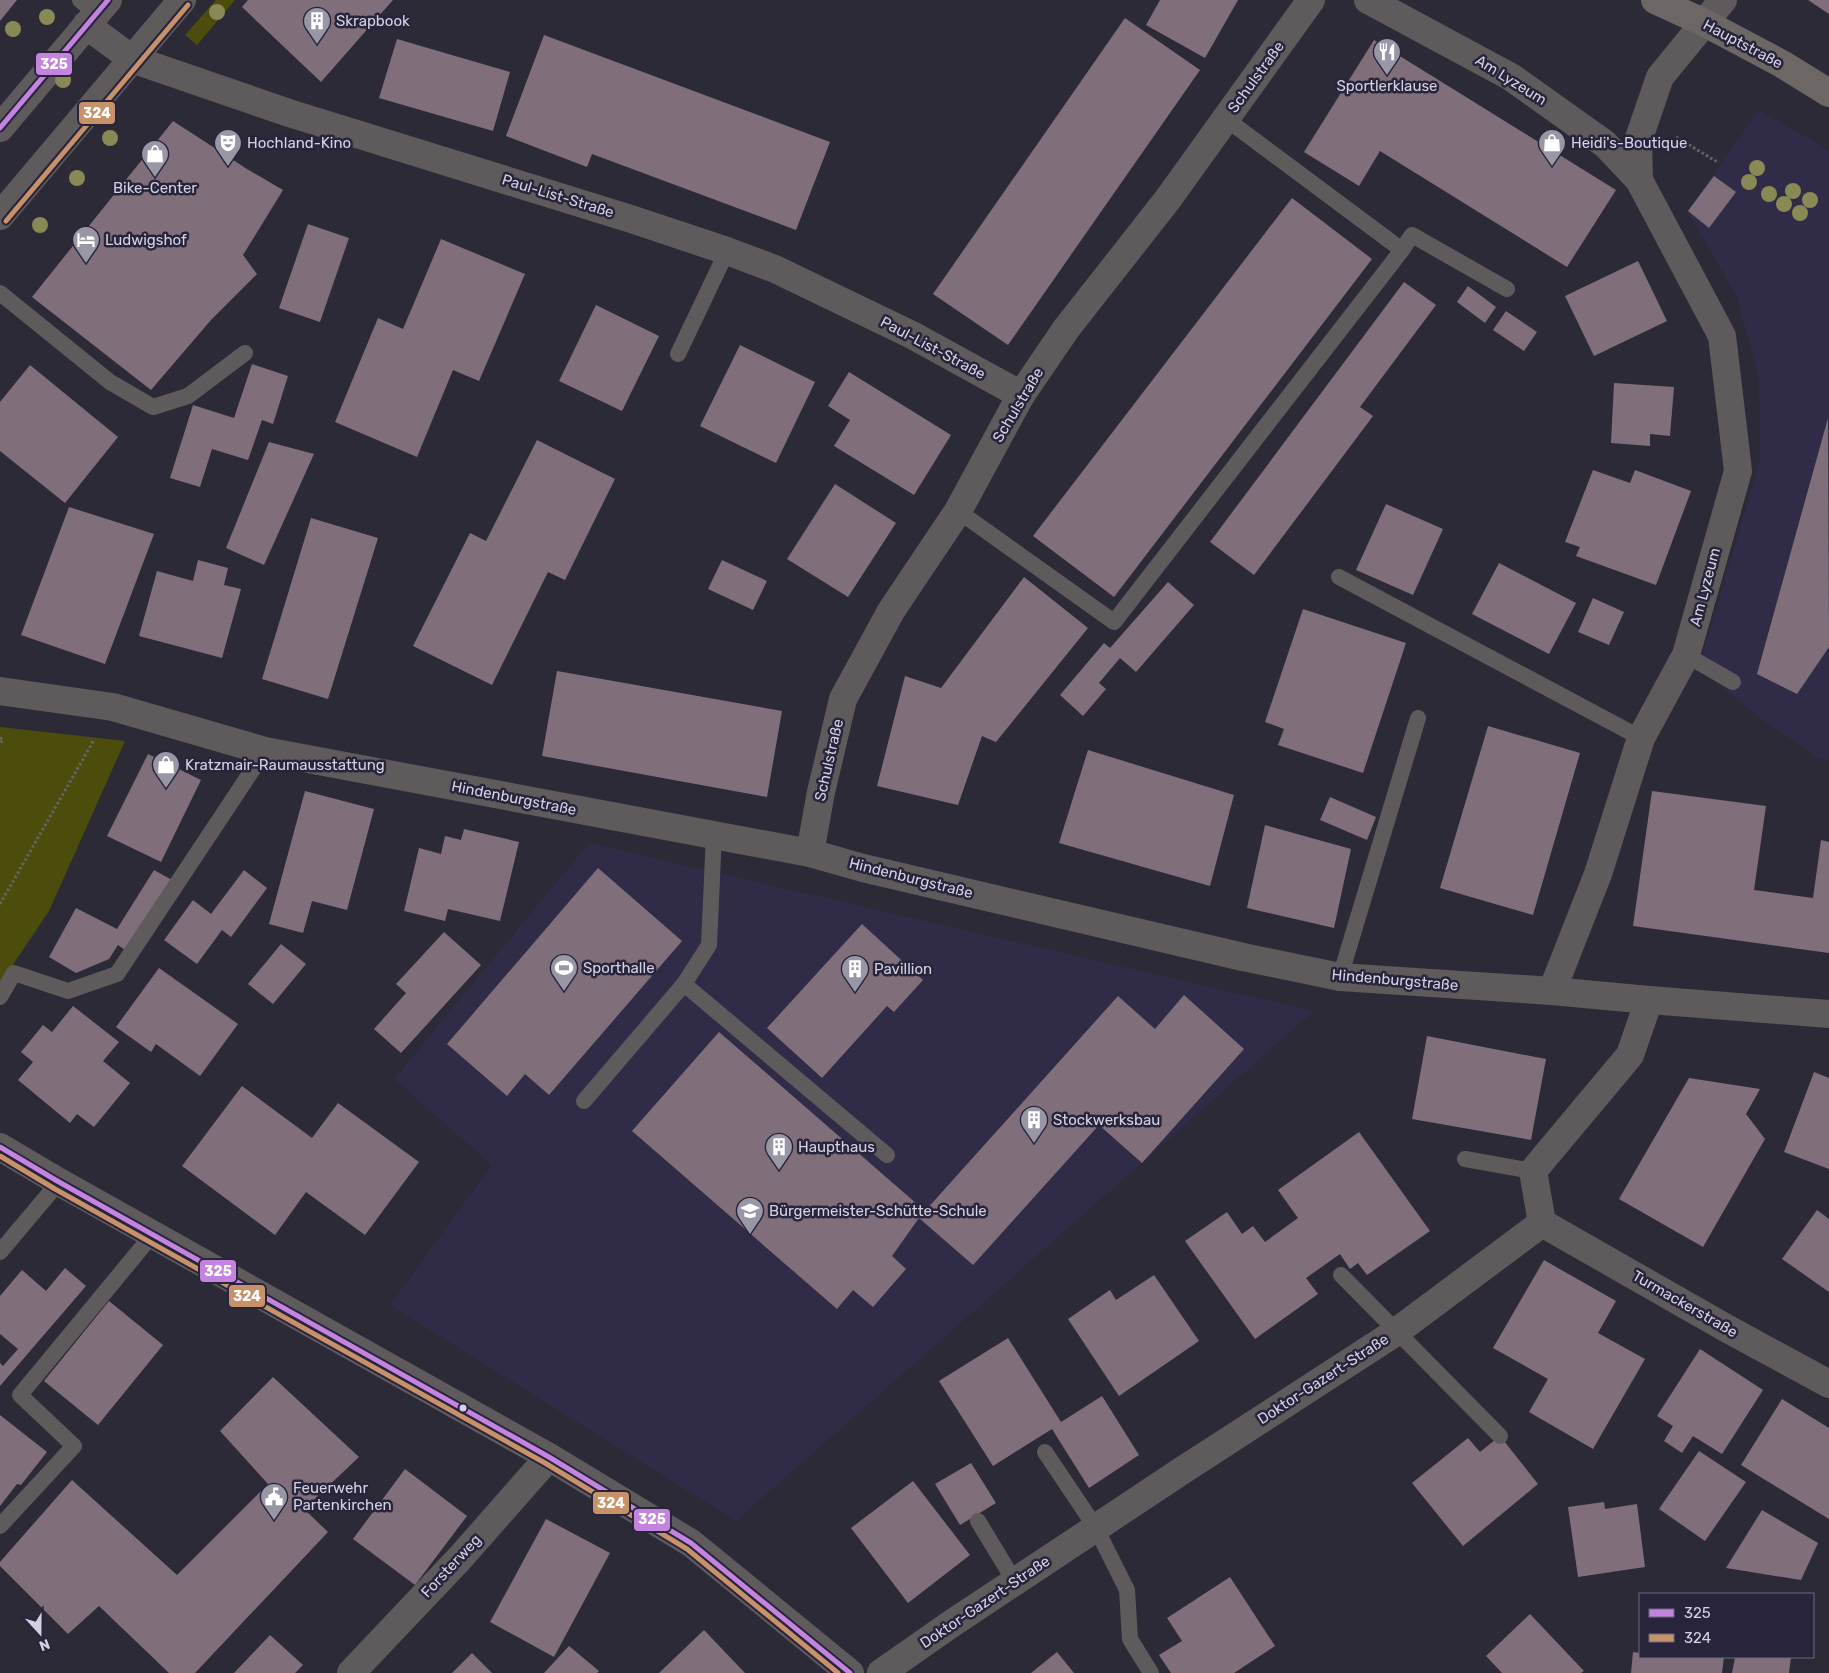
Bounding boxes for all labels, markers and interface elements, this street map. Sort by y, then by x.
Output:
building icon: Skrapbook [302,6,332,45]
place label: Skrapbook [336,12,410,30]
street label: Hauptstraße [1700,16,1786,72]
restaurant icon: Sportlerklause [1372,37,1402,76]
street label: Schulstraße [1224,38,1288,116]
street label: Am Lyzeum [1472,51,1550,109]
line badge: 325 [35,52,73,76]
text: 325 [40,56,68,73]
place label: Sportlerklause [1337,77,1437,95]
line badge: 324 [78,101,116,125]
text: 324 [83,105,111,122]
theatre icon: Hochland-Kino [213,128,243,167]
shop icon: Heidi's-Boutique [1537,128,1567,167]
place label: Hochland-Kino [247,134,351,152]
place label: Heidi's-Boutique [1571,134,1687,152]
shop icon: Bike-Center [140,139,170,178]
street label: Paul-List-Straße [500,170,616,222]
place label: Bike-Center [113,179,197,197]
hotel icon: Ludwigshof [71,225,101,264]
place label: Ludwigshof [105,231,187,249]
street label: Paul-List-Straße [877,313,989,383]
street label: Schulstraße [989,364,1047,446]
street label: Am Lyzeum [1686,546,1724,628]
street label: Schulstraße [811,717,847,803]
shop icon: Kratzmair-Raumausstattung [151,750,181,789]
place label: Kratzmair-Raumausstattung [185,756,385,774]
street label: Hindenburgstraße [450,777,578,819]
street label: Hindenburgstraße [847,854,975,902]
sports icon: Sporthalle [549,953,579,992]
building icon: Pavillion [840,954,870,993]
place label: Sporthalle [583,959,655,977]
place label: Pavillion [874,960,932,978]
street label: Hindenburgstraße [1331,966,1459,994]
building icon: Stockwerksbau [1019,1105,1049,1144]
place label: Stockwerksbau [1053,1111,1160,1129]
building icon: Haupthaus [764,1132,794,1171]
place label: Haupthaus [798,1138,875,1156]
school or university icon: Bürgermeister-Schütte-Schule [735,1196,765,1235]
place label: Bürgermeister-Schütte-Schule [769,1202,987,1220]
line badge: 325 [199,1259,237,1283]
text: 325 [204,1263,232,1280]
street label: Turmackerstraße [1629,1267,1741,1341]
line badge: 324 [228,1284,266,1308]
text: 324 [233,1288,261,1305]
street label: Doktor-Gazert-Straße [1254,1330,1392,1428]
unlabelled marker [458,1403,468,1413]
place label: Feuerwehr Partenkirchen [293,1479,392,1514]
public building icon: Feuerwehr Partenkirchen [259,1482,289,1521]
line badge: 324 [592,1491,630,1515]
text: 324 [597,1495,625,1512]
line badge: 325 [633,1508,671,1532]
text: 325 [638,1511,666,1528]
street label: Forsterweg [417,1531,485,1601]
street label: Doktor-Gazert-Straße [917,1552,1053,1652]
legend [1639,1593,1814,1658]
text: 325 [1684,1604,1711,1622]
north arrow [15,1608,65,1658]
text: 324 [1684,1629,1711,1647]
text: N [37,1635,52,1654]

